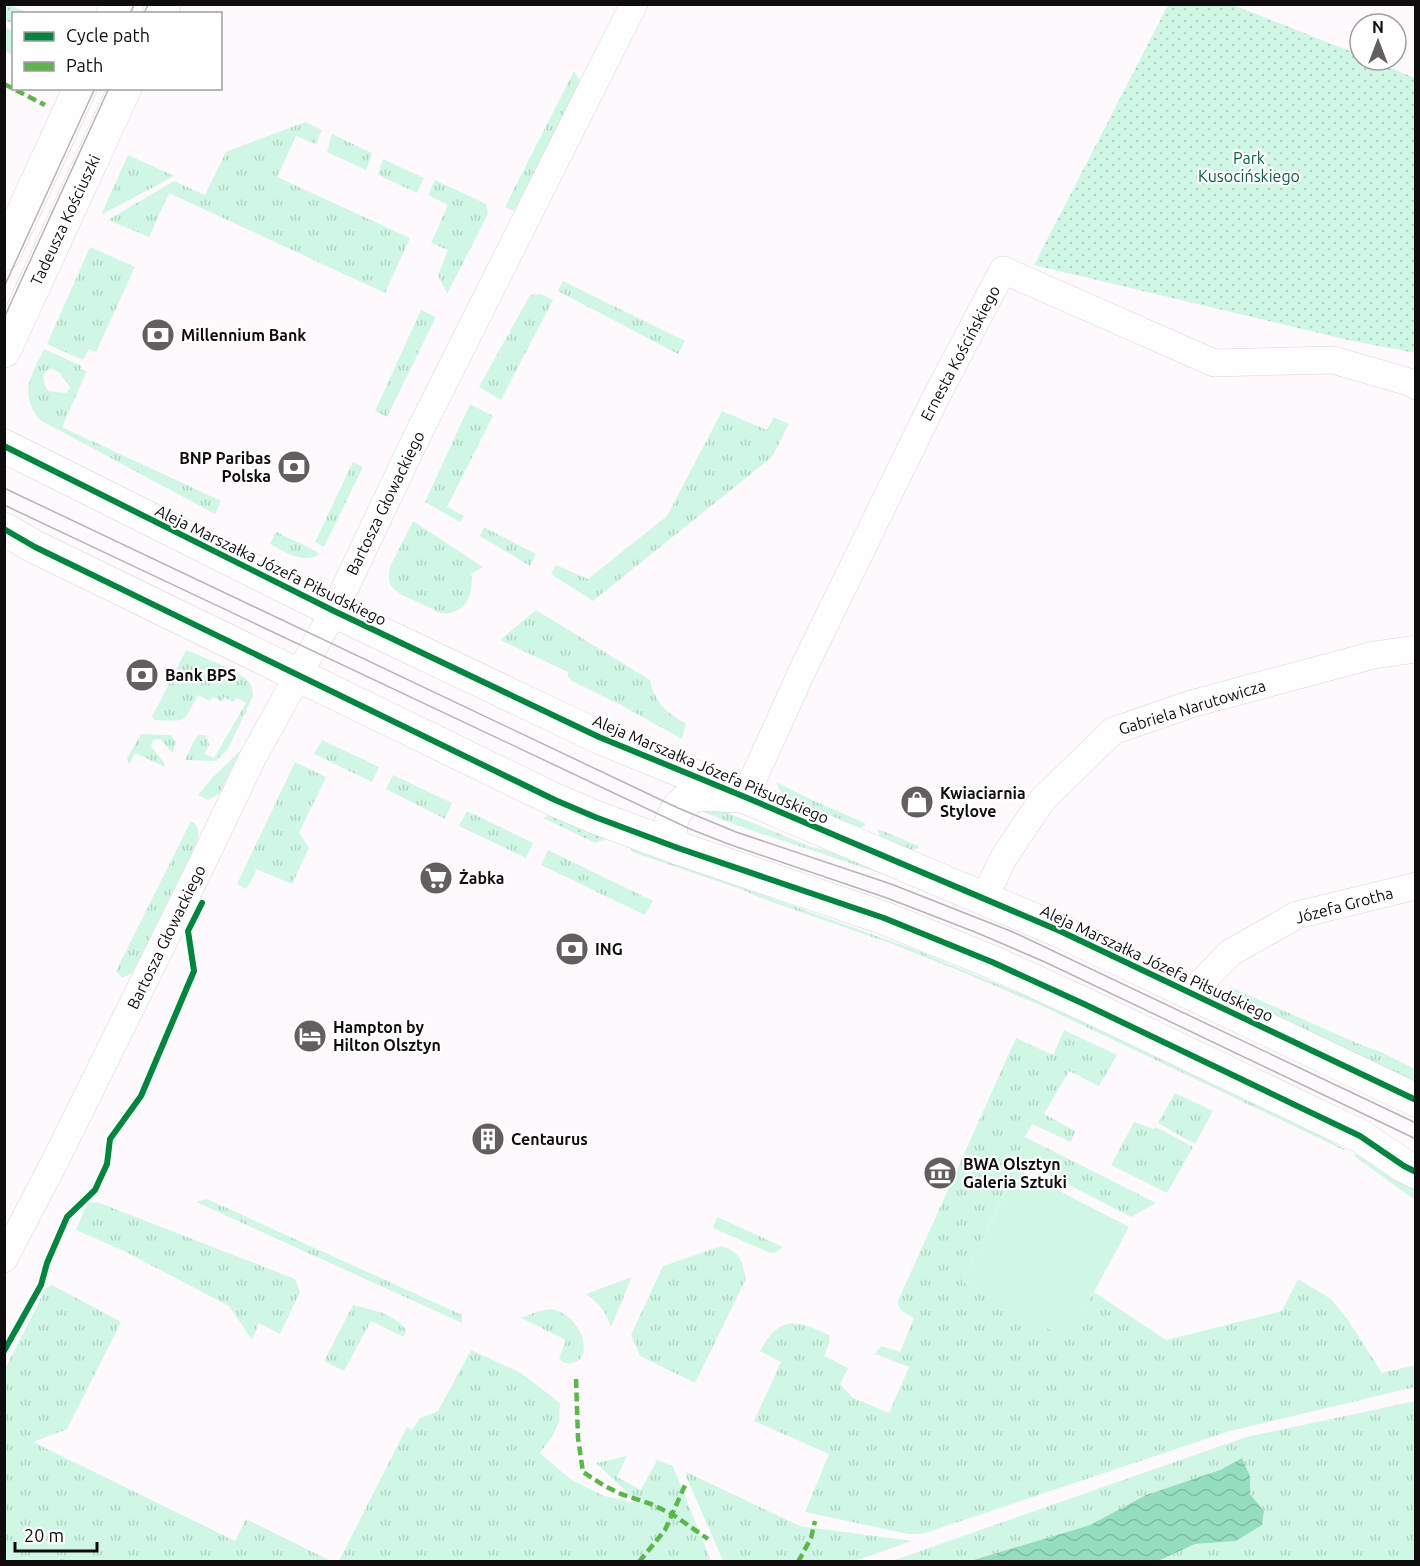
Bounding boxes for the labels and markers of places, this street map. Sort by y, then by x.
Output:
bank icon: Millennium Bank [140,317,176,353]
place label: Millennium Bank [181,326,306,344]
place label: BNP Paribas Polska [179,449,271,485]
bank icon: BNP Paribas Polska [276,449,312,485]
bank icon: Bank BPS [124,657,160,693]
place label: Bank BPS [165,666,236,684]
shop icon: Kwiaciarnia Stylove [899,784,935,820]
place label: Kwiaciarnia Stylove [940,784,1026,820]
supermarket icon: Żabka [418,860,454,896]
place label: Żabka [459,869,505,887]
bank icon: ING [554,931,590,967]
place label: ING [595,940,623,958]
hotel icon: Hampton by Hilton Olsztyn [292,1018,328,1054]
place label: Hampton by Hilton Olsztyn [333,1018,441,1054]
building icon: Centaurus [470,1121,506,1157]
place label: Centaurus [511,1130,588,1148]
museum icon: BWA Olsztyn Galeria Sztuki [922,1155,958,1191]
place label: BWA Olsztyn Galeria Sztuki [963,1155,1067,1191]

